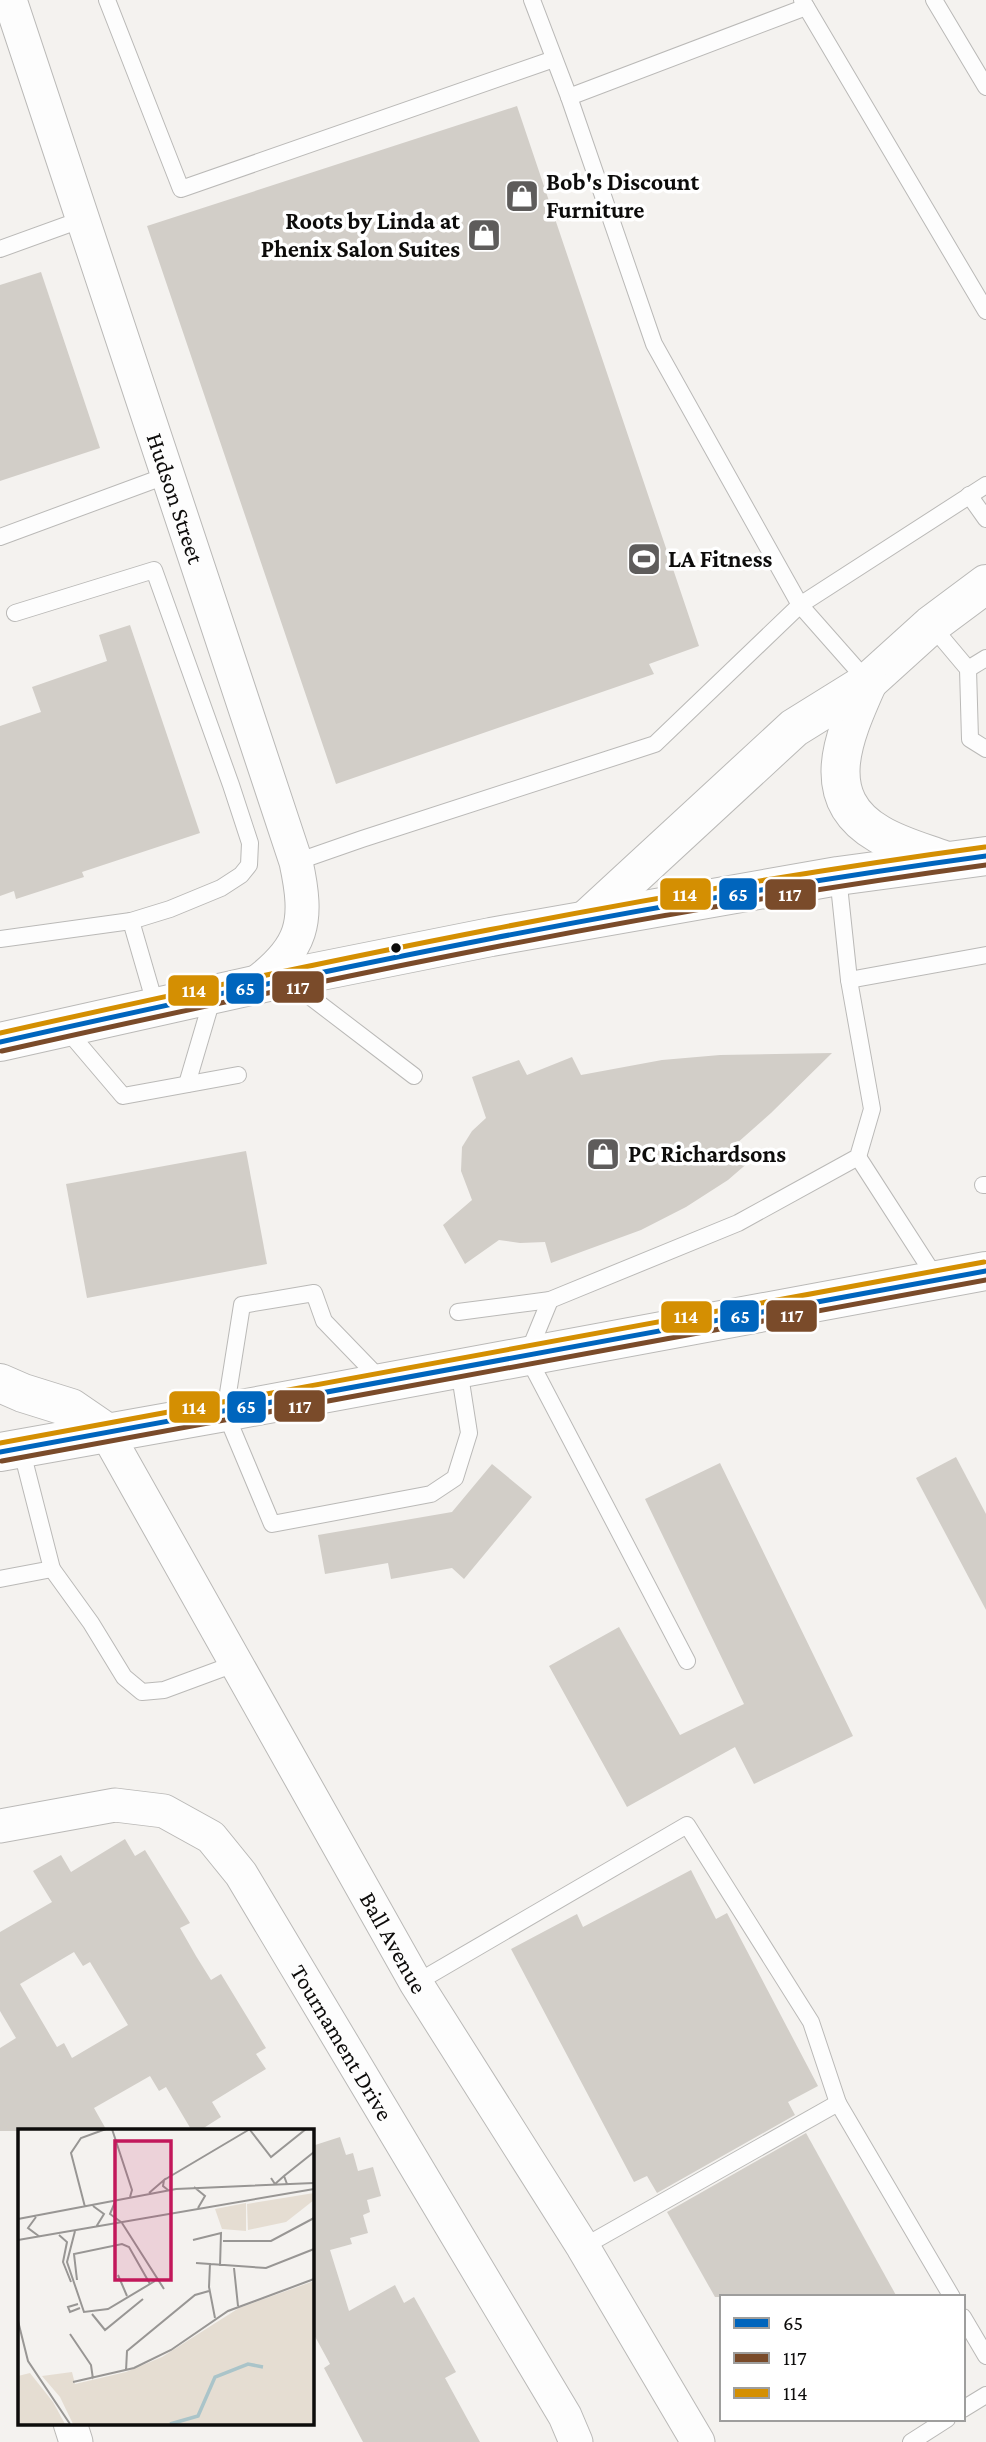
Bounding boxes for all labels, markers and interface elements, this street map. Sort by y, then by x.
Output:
place label: Bob's Discount Furniture [546,168,700,223]
shop icon: Bob's Discount Furniture [503,177,541,215]
place label: Roots by Linda at Phenix Salon Suites [261,207,460,262]
shop icon: Roots by Linda at Phenix Salon Suites [465,216,503,254]
street label: Hudson Street [142,429,210,568]
sports icon: LA Fitness [625,540,663,578]
place label: LA Fitness [668,545,772,572]
line badge: 114 [659,877,712,911]
line badge: 65 [718,877,758,911]
line badge: 117 [764,878,817,911]
text: 114 [673,884,697,905]
text: 65 [728,884,748,905]
text: 117 [778,884,802,905]
unlabelled marker [389,941,403,955]
line badge: 117 [271,970,325,1004]
line badge: 65 [225,972,265,1005]
line badge: 114 [167,974,220,1007]
text: 117 [286,977,310,998]
text: 65 [235,978,255,999]
text: 114 [182,980,206,1001]
shop icon: PC Richardsons [584,1135,622,1173]
place label: PC Richardsons [628,1140,786,1167]
line badge: 65 [719,1299,760,1333]
line badge: 117 [765,1299,818,1333]
line badge: 114 [660,1300,713,1334]
text: 117 [780,1305,804,1326]
text: 114 [674,1306,698,1327]
text: 65 [730,1306,750,1327]
line badge: 117 [273,1389,326,1423]
line badge: 114 [168,1390,221,1424]
line badge: 65 [226,1390,267,1424]
text: 65 [236,1396,256,1417]
text: 117 [288,1396,312,1417]
text: 114 [182,1397,206,1418]
street label: Ball Avenue [355,1887,433,1998]
street label: Tournament Drive [285,1960,399,2125]
inset map [18,2129,313,2424]
legend [720,2295,965,2421]
text: 65 [783,2311,803,2335]
text: 117 [783,2346,807,2370]
text: 114 [783,2381,808,2405]

